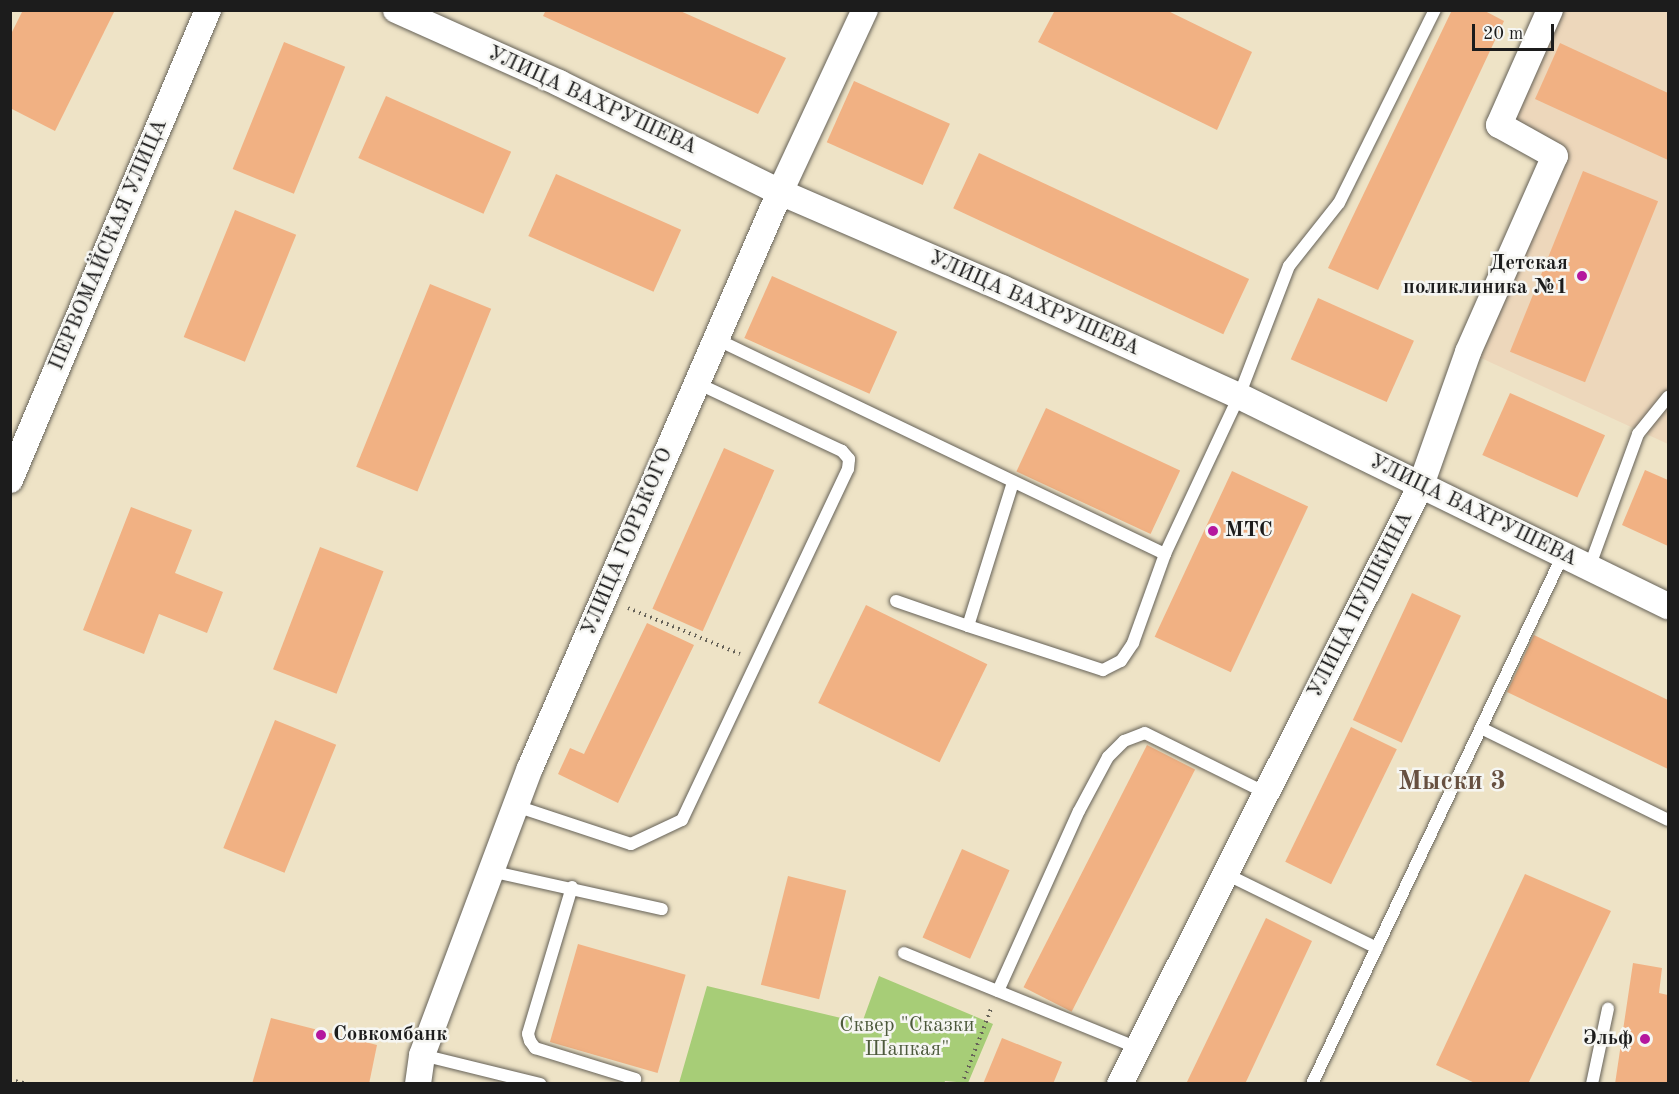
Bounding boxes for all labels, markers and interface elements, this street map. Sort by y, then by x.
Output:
scale bar [1475,12,1558,50]
text: 20 m [1483,25,1523,43]
street label: УЛИЦА ВАХРУШЕВА [483,41,701,161]
street label: ПЕРВОМАЙСКАЯ УЛИЦА [45,116,173,374]
street label: УЛИЦА ВАХРУШЕВА [925,246,1143,362]
place label: Детская поликлиника №1 [1403,251,1568,301]
marker: Детская поликлиника №1 [1573,267,1591,285]
street label: УЛИЦА ГОРЬКОГО [577,444,679,640]
street label: УЛИЦА ВАХРУШЕВА [1365,450,1581,572]
street label: УЛИЦА ПУШКИНА [1303,508,1419,702]
place label: МТС [1225,518,1273,544]
marker: МТС [1206,524,1220,538]
district label: Мыски 3 [1398,766,1506,798]
park label: Сквер "Сказки Шапкая" [839,1013,975,1063]
place label: Совкомбанк [333,1022,447,1048]
place label: Эльф [1583,1026,1633,1052]
marker: Совкомбанк [314,1028,328,1042]
marker: Эльф [1638,1032,1652,1046]

